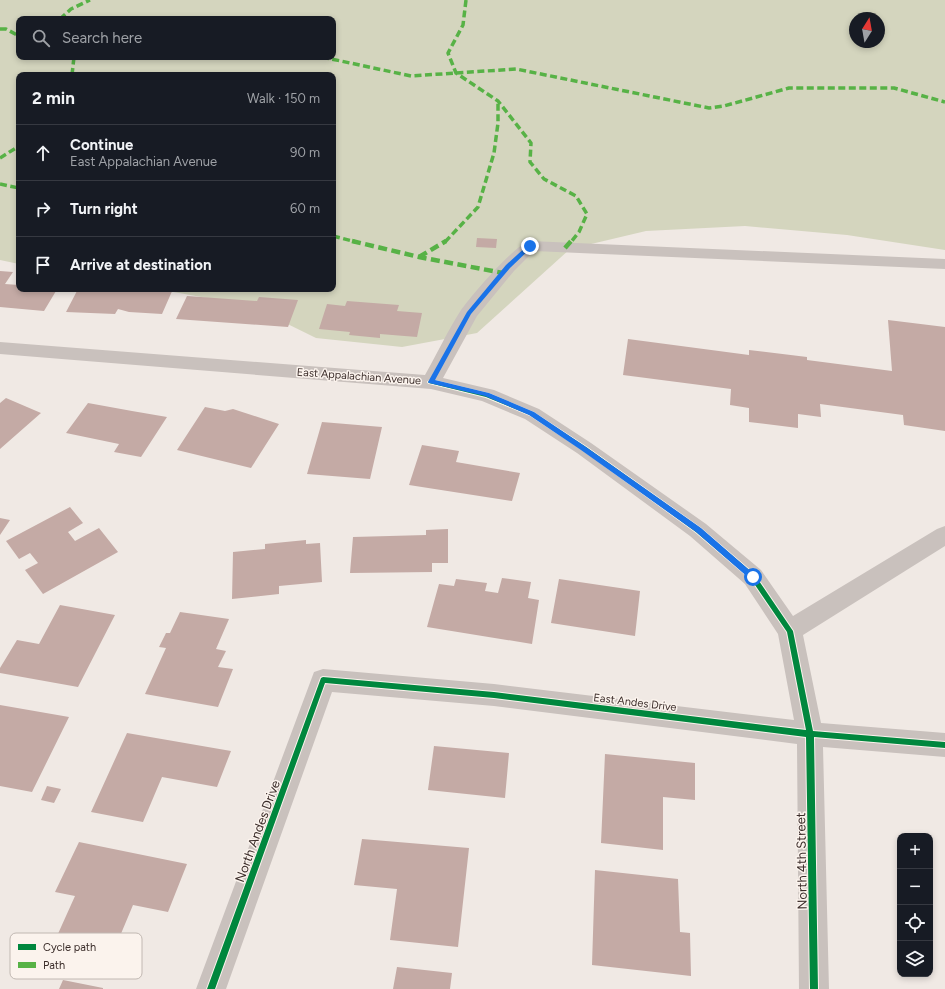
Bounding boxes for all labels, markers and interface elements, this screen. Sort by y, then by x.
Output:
north arrow [849,12,885,48]
search box [16,16,336,60]
icon: search [30,27,52,49]
text: Search here [62,29,142,47]
text: 2 min [32,88,75,108]
text: Walk · 150 m [247,91,320,106]
text: Continue [70,136,133,154]
icon: ahead [32,142,54,164]
text: 90 m [290,145,320,160]
text: East Appalachian Avenue [70,154,217,169]
icon: right [32,198,54,220]
text: Turn right [70,200,138,218]
text: 60 m [290,201,320,216]
route end [521,237,539,255]
icon: arrive [32,254,54,276]
text: Arrive at destination [70,256,211,274]
street label: East Appalachian Avenue [296,366,422,387]
route start [744,568,762,586]
street label: East Andes Drive [593,691,677,714]
street label: North Andes Drive [232,778,283,884]
street label: North 4th Street [793,812,810,910]
map controls [897,833,933,977]
button: + [897,833,933,869]
button: − [897,869,933,905]
button: locate [897,905,933,941]
legend [10,933,142,979]
text: Cycle path [43,941,96,954]
button: layers [897,941,933,977]
text: Path [43,959,65,972]

